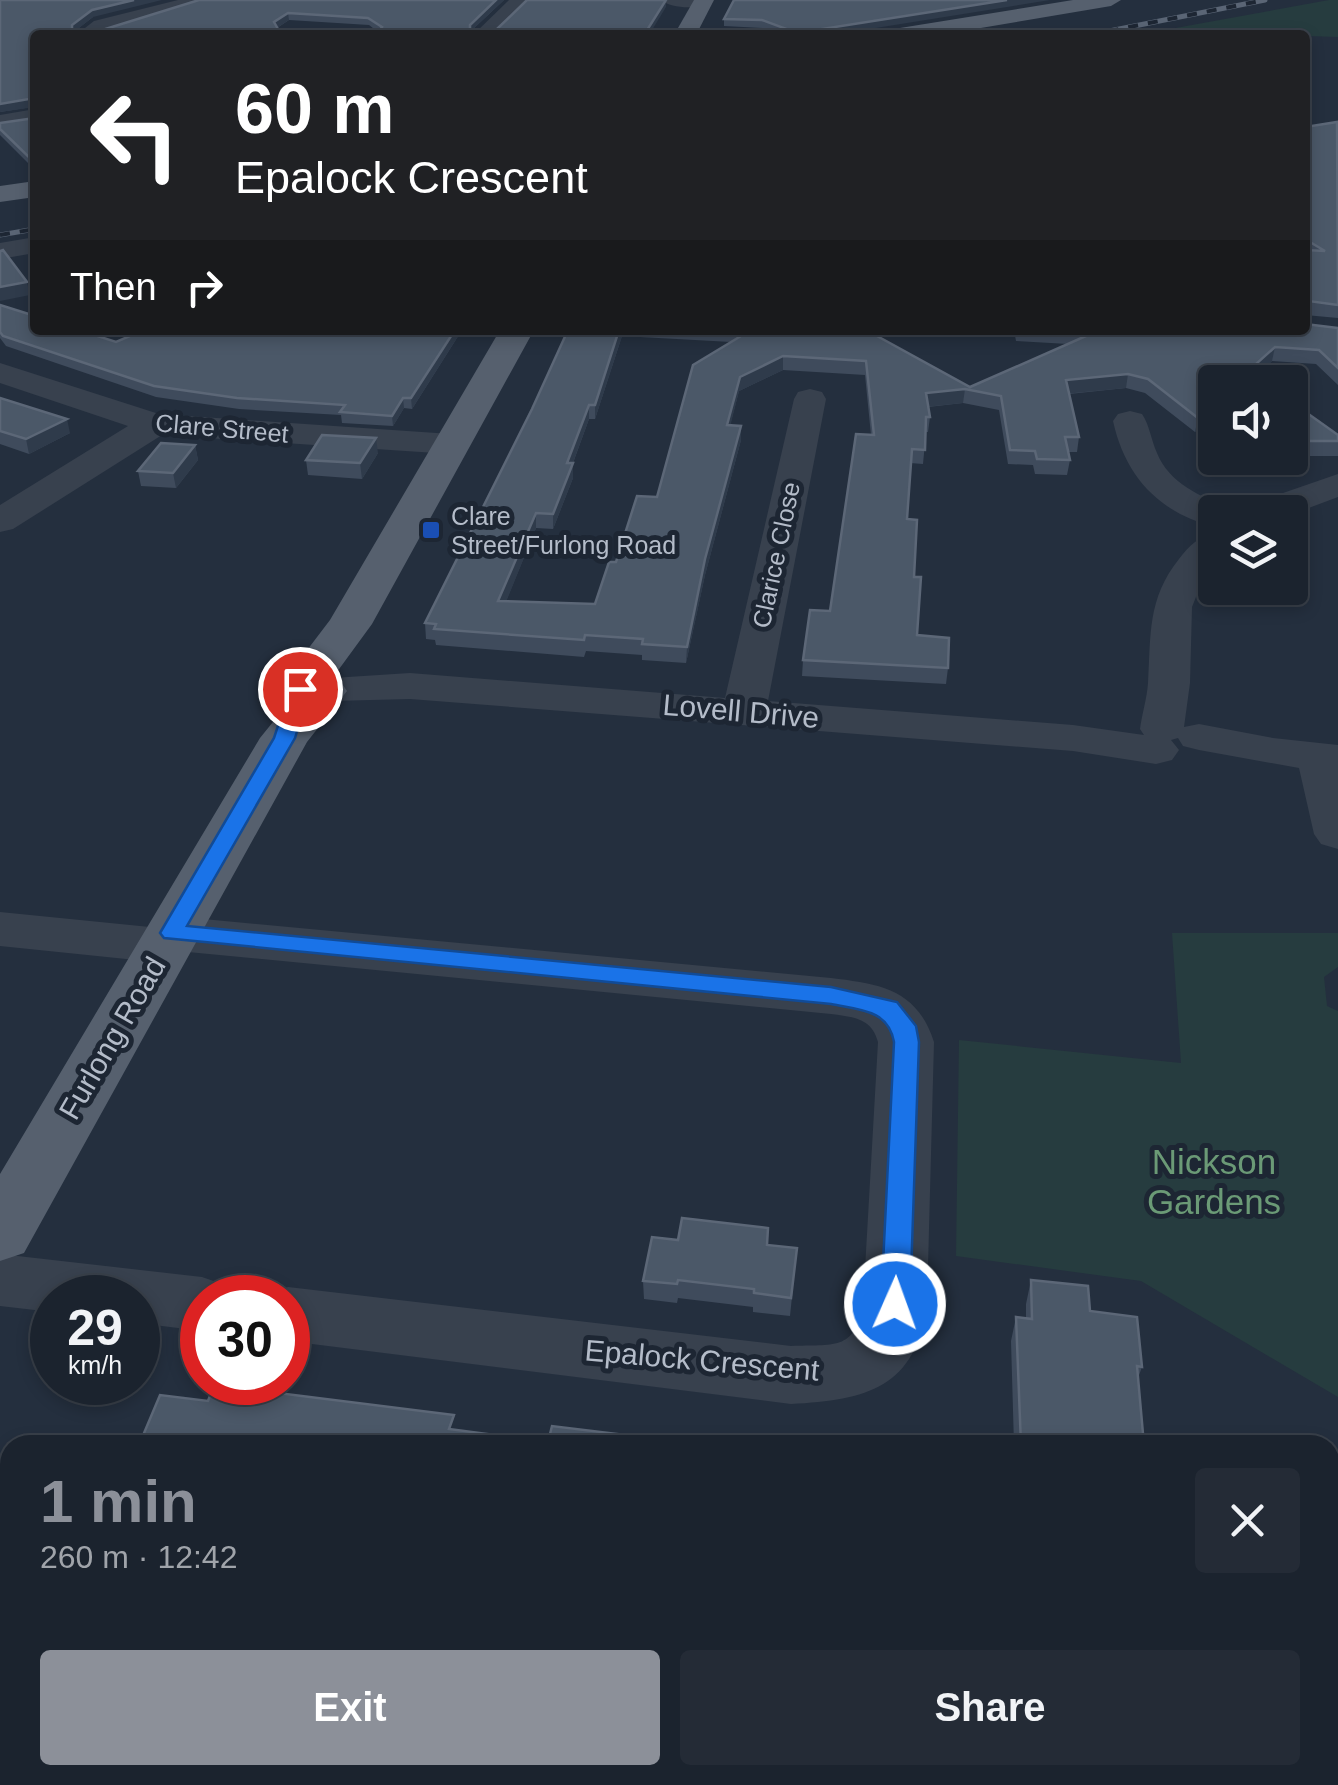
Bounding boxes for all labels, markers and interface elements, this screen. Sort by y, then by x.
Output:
icon: left [70,70,200,200]
text: 60 m [235,70,395,148]
text: Epalock Crescent [235,152,588,203]
icon: right [177,260,232,315]
text: Then [70,266,157,308]
map controls [1198,365,1308,605]
button: sound [1198,365,1308,475]
street label: Clare Street [154,408,290,448]
street label: Clarice Close [747,479,805,631]
button: layers [1198,495,1308,605]
place label: Clare Street/Furlong Road [451,502,676,559]
marker: Clare Street/Furlong Road [420,519,442,541]
pin [258,647,343,732]
icon: arrive [273,662,328,717]
street label: Lovell Drive [661,688,821,734]
street label: Furlong Road [52,951,172,1125]
park label: Nickson Gardens [1147,1142,1281,1221]
position arrow [843,1252,947,1356]
speed limit sign: 30 [180,1275,310,1405]
text: 29 [67,1300,123,1356]
street label: Epalock Crescent [583,1333,821,1387]
text: km/h [68,1351,122,1379]
text: 1 min [40,1468,197,1535]
button: close [1195,1468,1300,1573]
text: 260 m · 12:42 [40,1539,237,1575]
button: Exit [40,1650,660,1765]
button: Share [680,1650,1300,1765]

